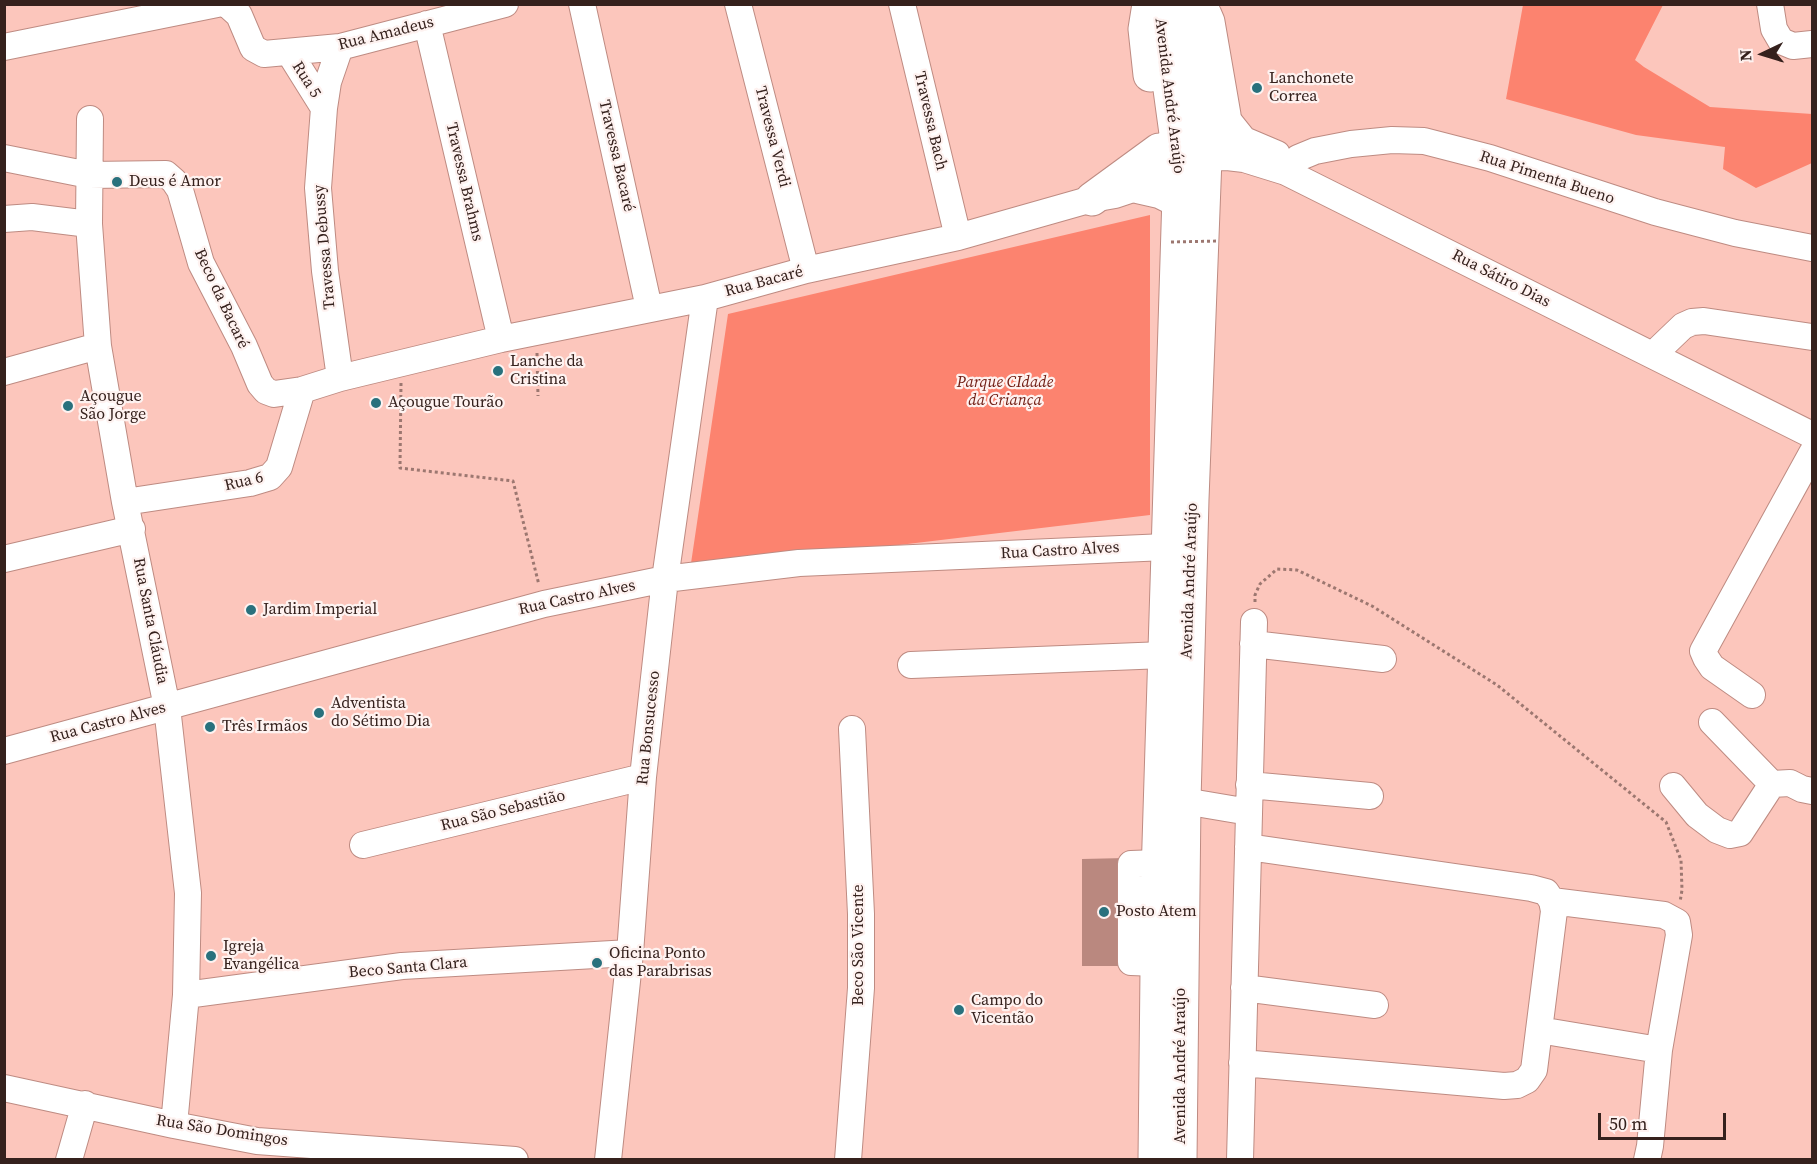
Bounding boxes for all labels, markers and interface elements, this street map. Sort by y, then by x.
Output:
street label: Rua Amadeus [336,13,436,55]
street label: Avenida André Araújo [1150,17,1188,175]
north arrow [1733,24,1793,84]
text: N [1734,49,1756,62]
street label: Rua 5 [287,58,325,102]
place label: Lanchonete Correa [1269,69,1354,107]
street label: Travessa Bach [909,70,951,172]
marker: Lanchonete Correa [1250,81,1264,95]
street label: Travessa Verdi [750,84,794,190]
street label: Travessa Bacaré [594,98,638,214]
street label: Travessa Brahms [441,121,487,243]
street label: Rua Pimenta Bueno [1477,147,1617,209]
place label: Deus é Amor [129,172,221,192]
marker: Deus é Amor [110,175,124,189]
street label: Travessa Debussy [310,184,340,310]
street label: Beco da Bacaré [189,246,253,352]
street label: Rua Sátiro Dias [1448,246,1554,312]
street label: Rua Bacaré [723,262,805,302]
place label: Lanche da Cristina [510,352,583,390]
marker: Lanche da Cristina [491,364,505,378]
park label: Parque CIdade da Criança [957,373,1053,411]
place label: Açougue São Jorge [80,387,146,425]
place label: Açougue Tourão [388,393,503,413]
marker: Açougue Tourão [369,396,383,410]
marker: Açougue São Jorge [61,399,75,413]
street label: Rua 6 [223,468,265,496]
street label: Avenida André Araújo [1178,502,1202,660]
street label: Rua Castro Alves [1000,538,1120,564]
street label: Rua Santa Cláudia [128,556,172,686]
street label: Rua Castro Alves [517,576,637,620]
place label: Jardim Imperial [263,600,377,620]
marker: Jardim Imperial [244,603,258,617]
street label: Rua Bonsucesso [633,670,665,786]
place label: Adventista do Sétimo Dia [331,694,430,732]
street label: Rua Castro Alves [48,698,168,748]
marker: Adventista do Sétimo Dia [312,706,326,720]
place label: Três Irmãos [222,717,308,737]
marker: Três Irmãos [203,720,217,734]
street label: Rua São Sebastião [439,786,567,836]
street label: Beco São Vicente [849,884,869,1006]
place label: Posto Atem [1116,902,1197,922]
marker: Posto Atem [1097,905,1111,919]
place label: Igreja Evangélica [223,937,300,975]
place label: Oficina Ponto das Parabrisas [609,944,712,982]
marker: Igreja Evangélica [204,949,218,963]
street label: Beco Santa Clara [348,953,468,983]
marker: Oficina Ponto das Parabrisas [590,956,604,970]
street label: Avenida André Araújo [1171,988,1191,1144]
place label: Campo do Vicentão [971,991,1043,1029]
marker: Campo do Vicentão [952,1003,966,1017]
scale bar [1601,1101,1728,1139]
street label: Rua São Domingos [155,1111,289,1151]
text: 50 m [1609,1111,1647,1136]

